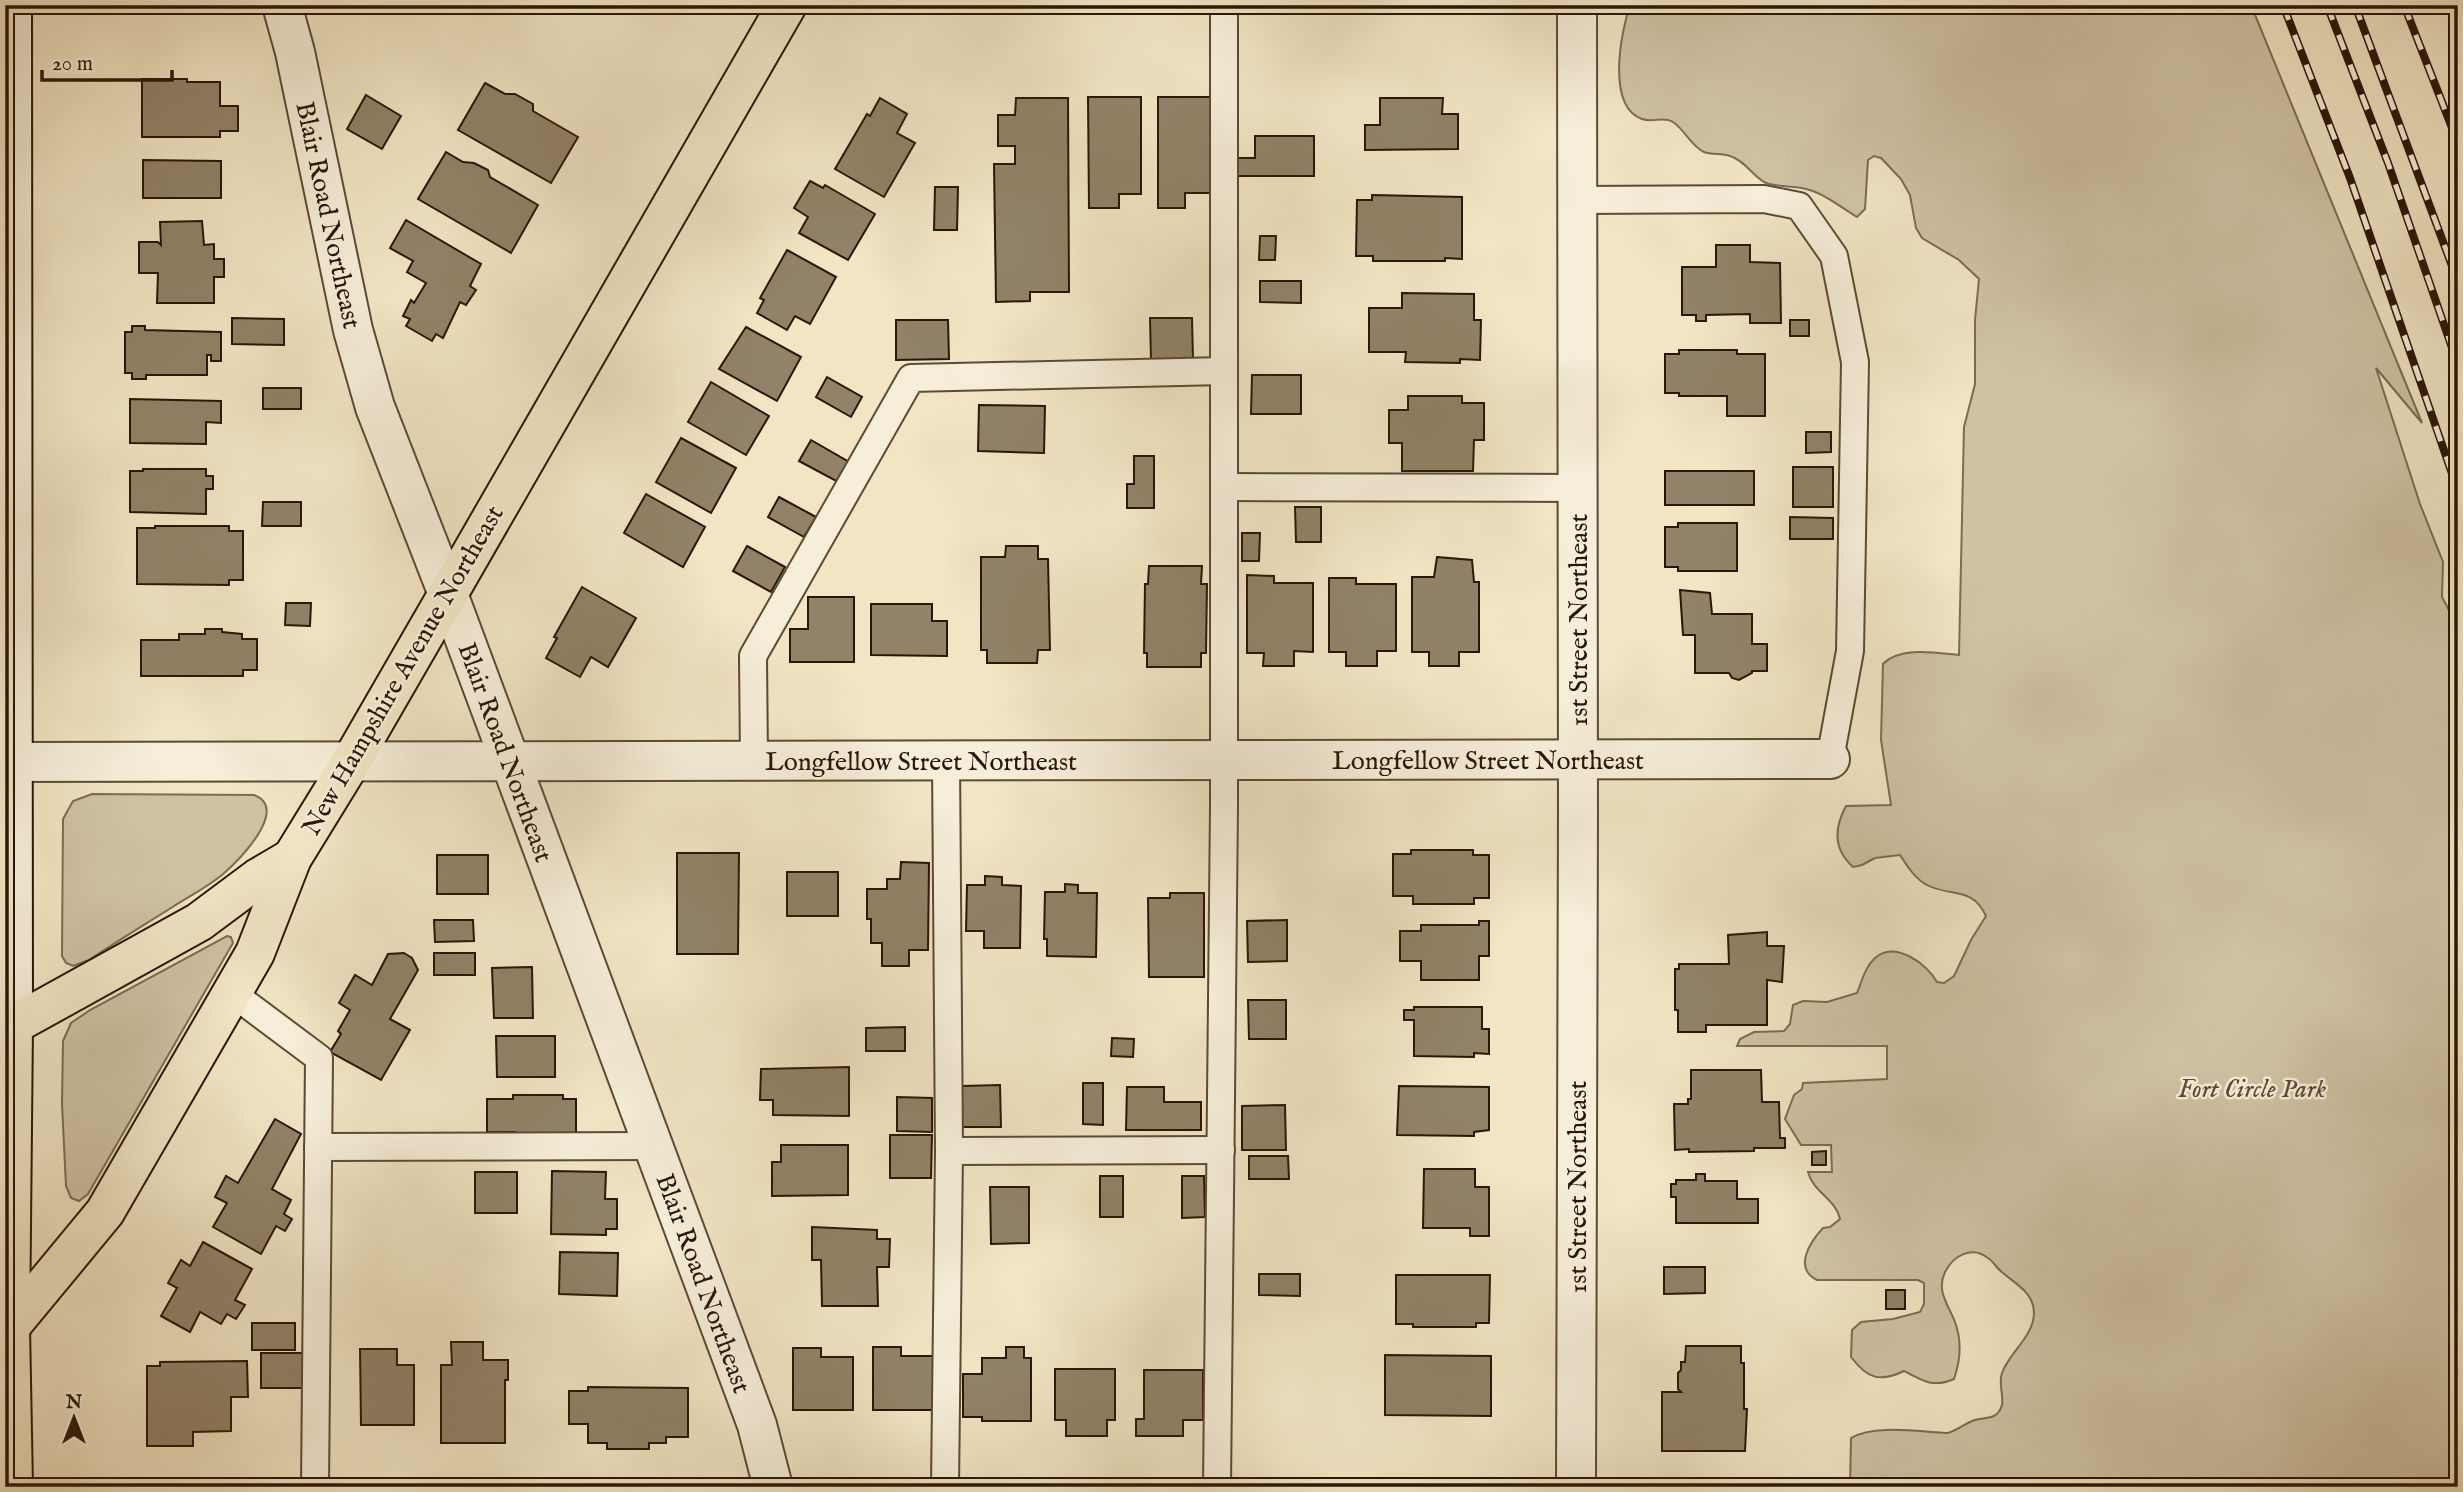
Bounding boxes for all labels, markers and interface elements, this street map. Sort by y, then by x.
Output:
scale bar [42,38,172,82]
text: 20 m [52,51,93,78]
street label: Blair Road Northeast [287,99,368,332]
street label: New Hampshire Avenue Northeast [295,500,512,842]
street label: 1st Street Northeast [1563,514,1596,726]
street label: Blair Road Northeast [450,638,560,867]
street label: Longfellow Street Northeast [1332,745,1644,778]
street label: Longfellow Street Northeast [765,746,1077,779]
park label: Fort Circle Park [2178,1073,2327,1106]
street label: 1st Street Northeast [1562,1081,1595,1293]
street label: Blair Road Northeast [648,1169,758,1398]
north arrow [38,1384,108,1454]
text: N [65,1391,83,1415]

